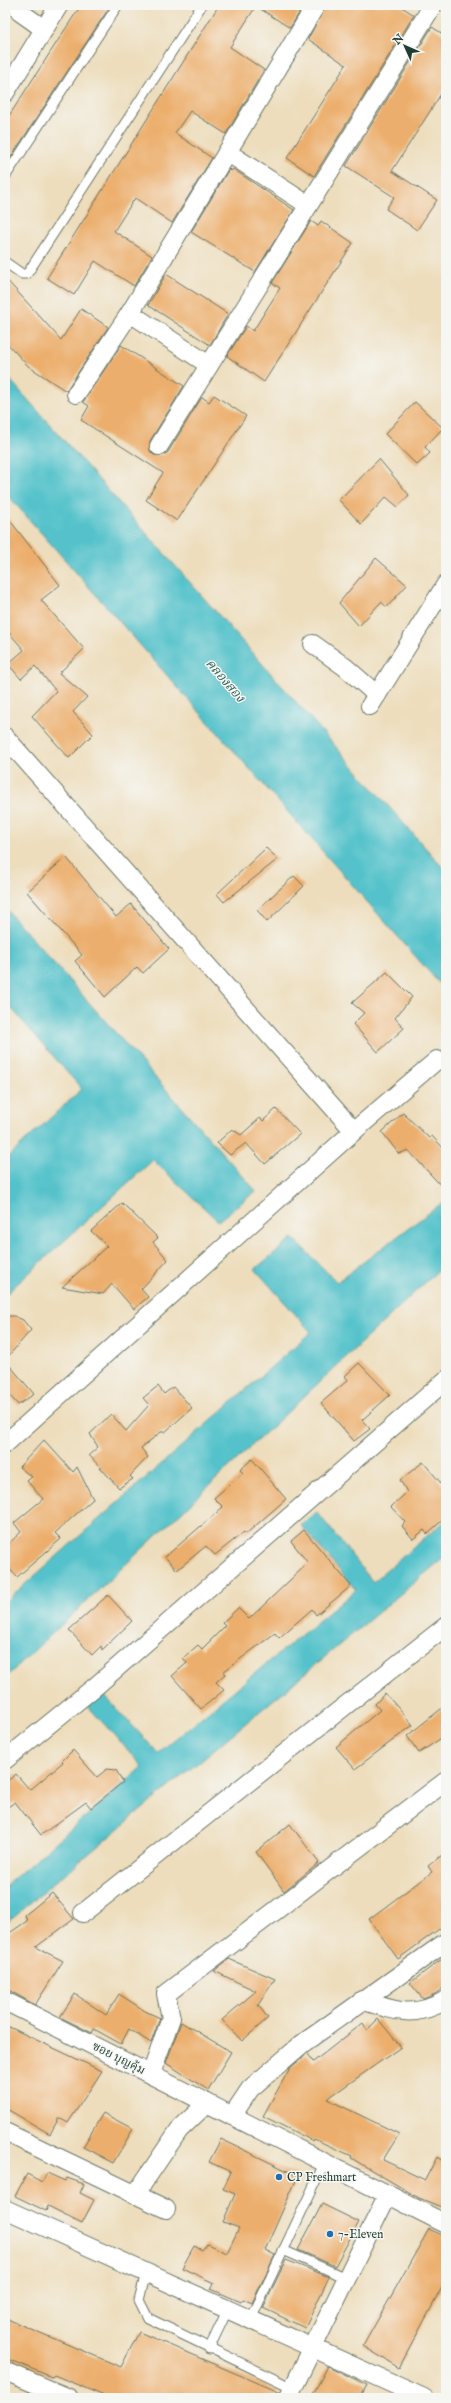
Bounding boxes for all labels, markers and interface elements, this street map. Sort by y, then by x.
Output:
north arrow [385,26,425,66]
text: N [390,31,407,49]
water label: คลองสอง [201,656,249,707]
street label: ซอย บุญคุ้ม [90,2039,148,2078]
place label: CP Freshmart [287,2170,356,2185]
marker: CP Freshmart [274,2172,284,2182]
place label: 7-Eleven [338,2227,384,2242]
marker: 7-Eleven [325,2229,335,2239]

